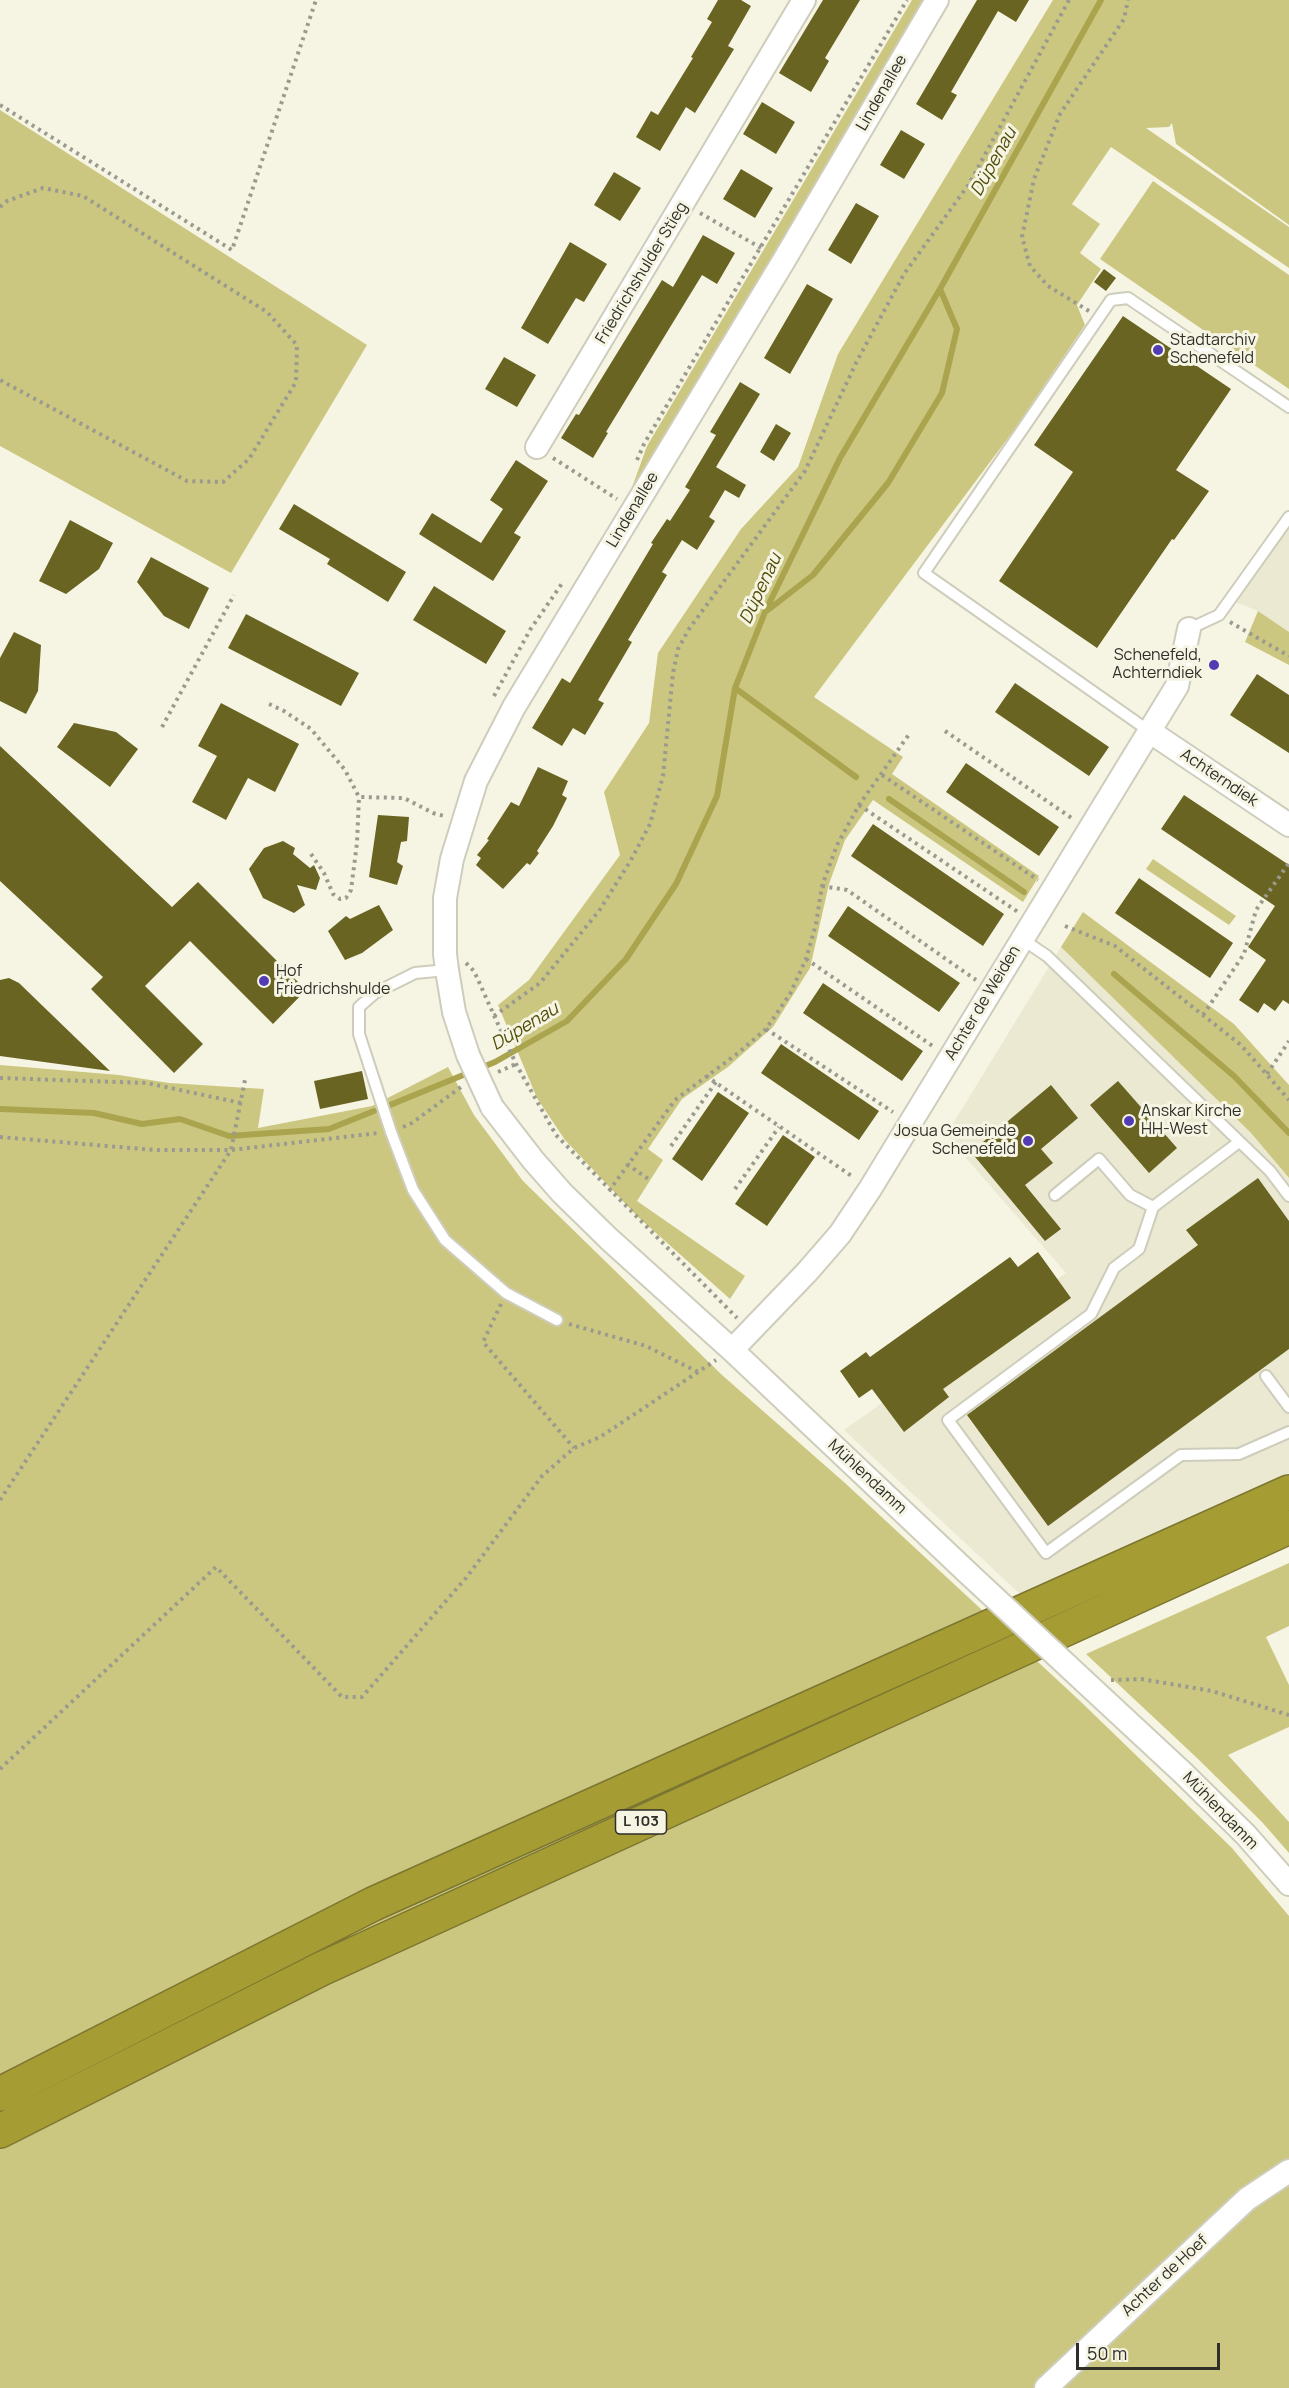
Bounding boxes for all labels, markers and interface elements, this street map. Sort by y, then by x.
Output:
street label: Lindenallee [853,52,911,134]
water label: Düpenau [966,124,1022,200]
street label: Friedrichshulder Stieg [592,199,692,347]
place label: Stadtarchiv Schenefeld [1170,331,1256,369]
marker: Stadtarchiv Schenefeld [1151,343,1165,357]
street label: Lindenallee [603,469,663,551]
water label: Düpenau [735,550,787,628]
place label: Schenefeld, Achterndiek [1112,646,1202,684]
marker: Schenefeld, Achterndiek [1207,658,1221,672]
street label: Achterndiek [1176,745,1262,811]
street label: Achter de Weiden [941,942,1025,1064]
place label: Hof Friedrichshulde [276,962,390,1000]
marker: Hof Friedrichshulde [257,974,271,988]
water label: Düpenau [487,998,563,1056]
place label: Anskar Kirche HH-West [1141,1102,1241,1140]
marker: Anskar Kirche HH-West [1122,1114,1136,1128]
place label: Josua Gemeinde Schenefeld [894,1122,1016,1160]
marker: Josua Gemeinde Schenefeld [1021,1134,1035,1148]
street label: Mühlendamm [824,1436,910,1518]
street label: Mühlendamm [1178,1768,1262,1854]
road number: L 103 [616,1810,666,1834]
street label: Achter de Hoef [1118,2231,1212,2321]
scale bar [1079,2331,1223,2369]
text: 50 m [1087,2341,1127,2365]

